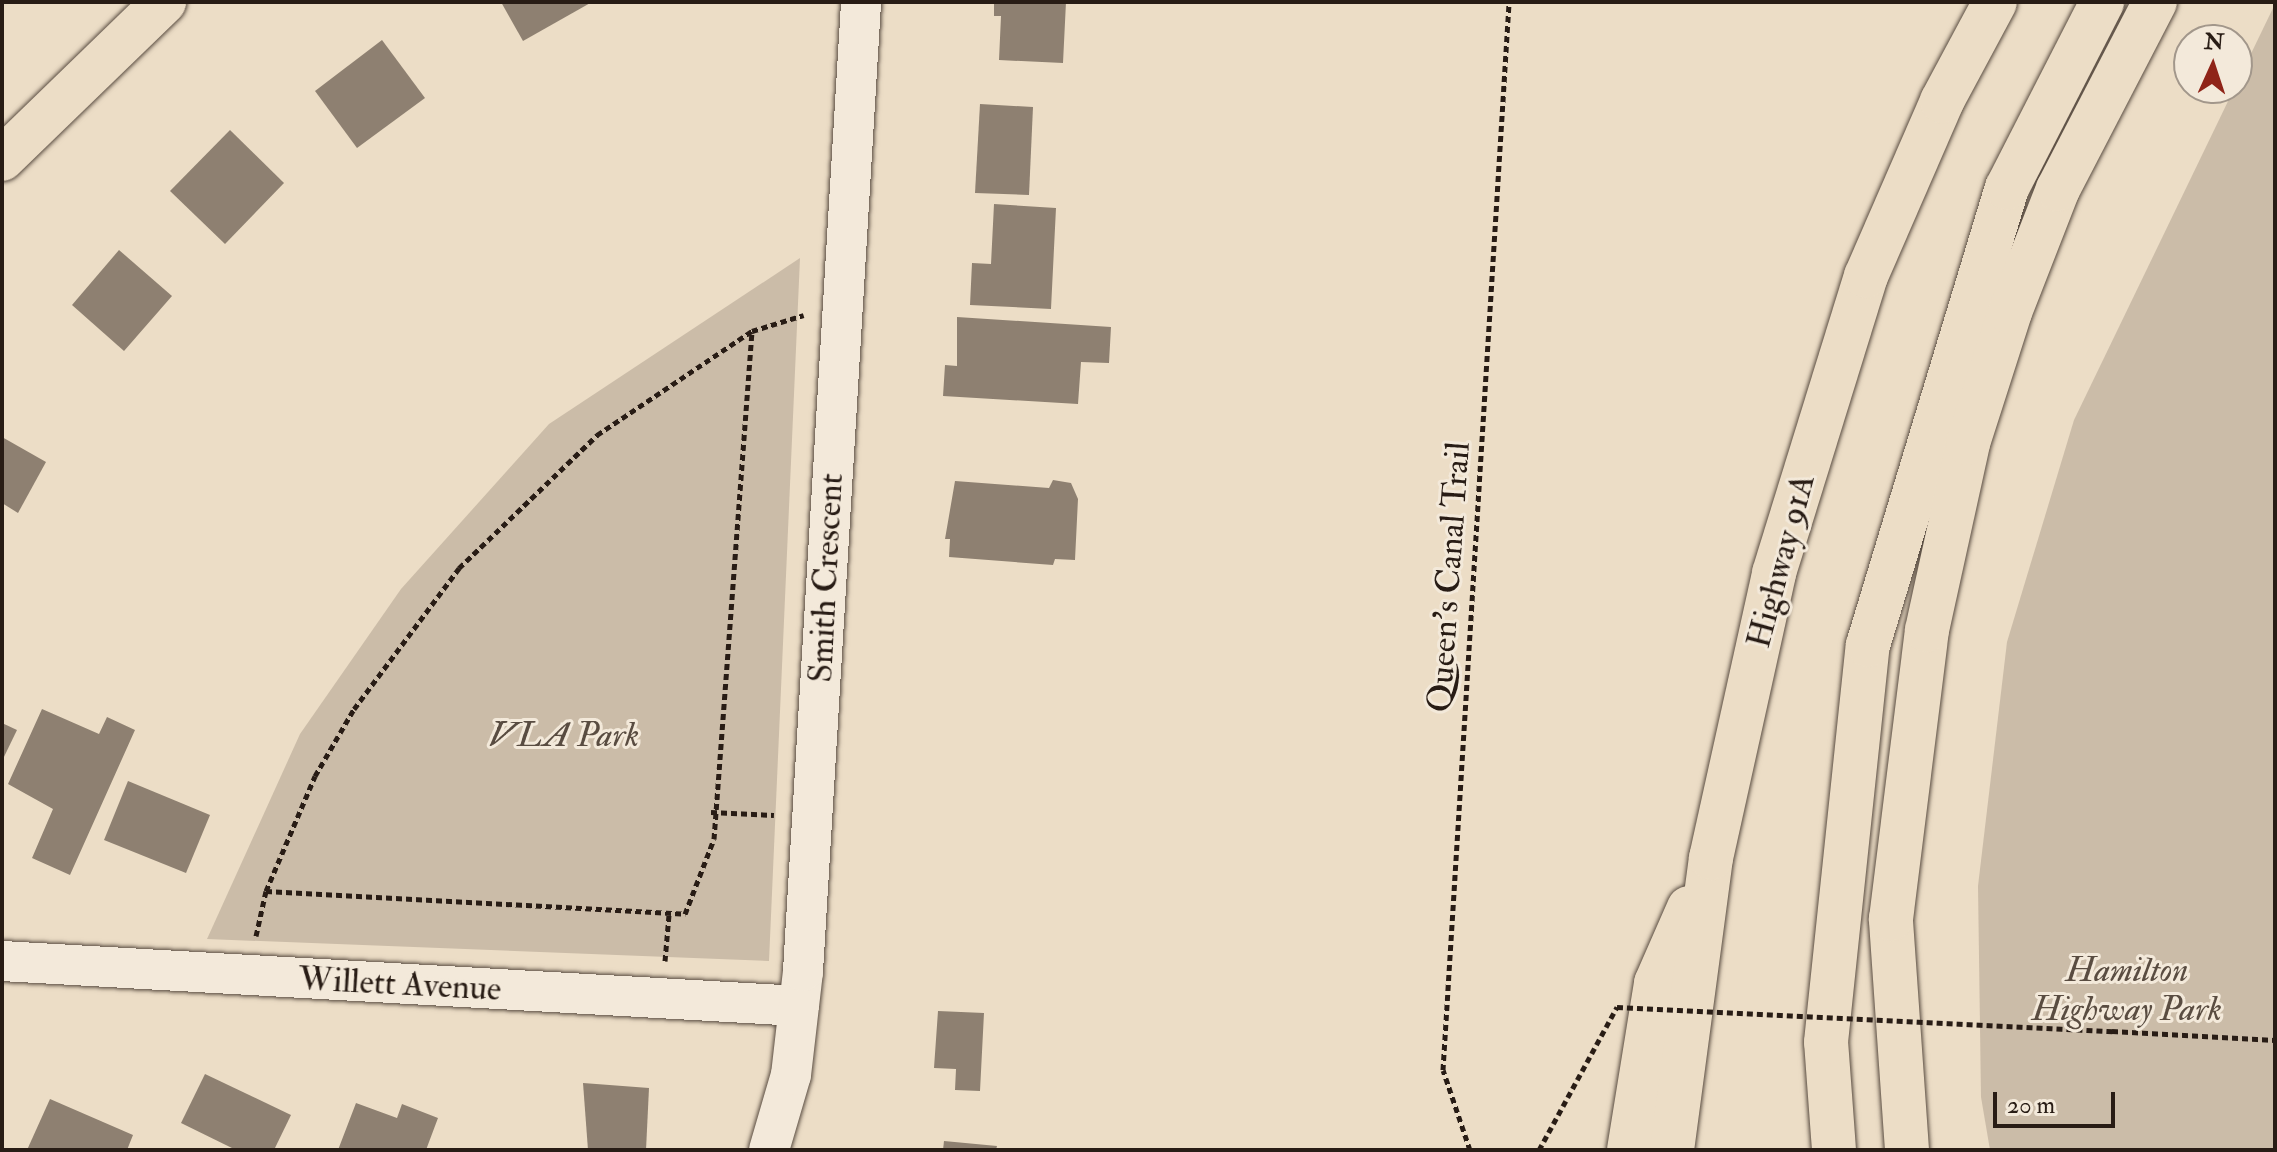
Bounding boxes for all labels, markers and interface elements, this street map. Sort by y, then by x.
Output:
north arrow [2173,24,2253,104]
text: N [2204,28,2225,57]
street label: Queen's Canal Trail [1419,440,1479,714]
street label: Highway 91A [1738,469,1824,653]
street label: Smith Crescent [800,472,852,684]
park label: VLA Park [489,716,639,756]
park label: Hamilton Highway Park [2032,950,2222,1030]
street label: Willett Avenue [298,958,502,1010]
scale bar [1997,1076,2119,1126]
text: 20 m [2007,1090,2055,1121]

